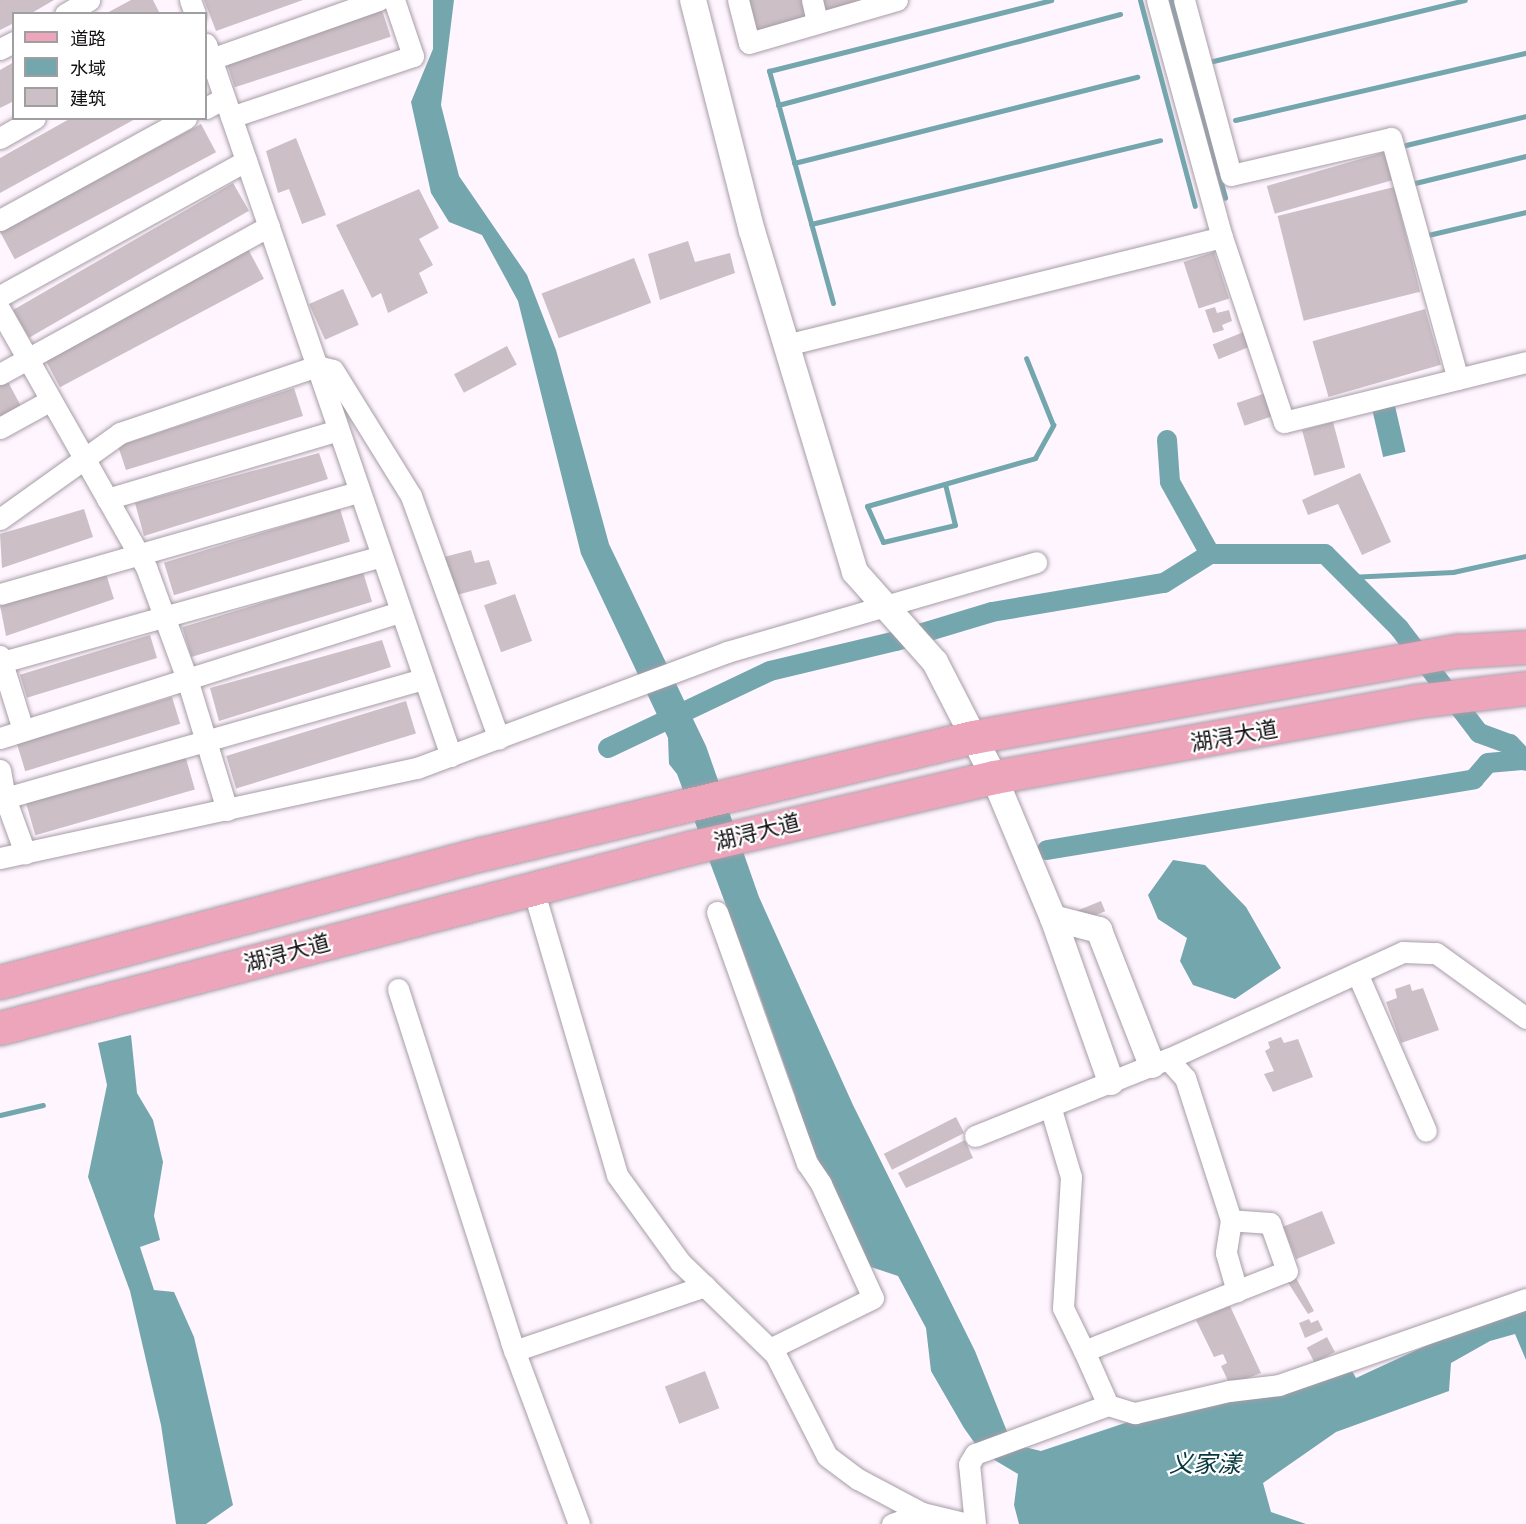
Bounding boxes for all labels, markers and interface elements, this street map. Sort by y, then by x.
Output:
legend [12,12,207,120]
text: 道路 [70,28,106,50]
text: 水域 [70,58,106,80]
text: 建筑 [70,88,106,110]
street label: 湖浔大道 [1188,715,1280,757]
street label: 湖浔大道 [711,809,803,855]
street label: 湖浔大道 [241,929,333,977]
water label: 义家漾 [1169,1450,1241,1478]

